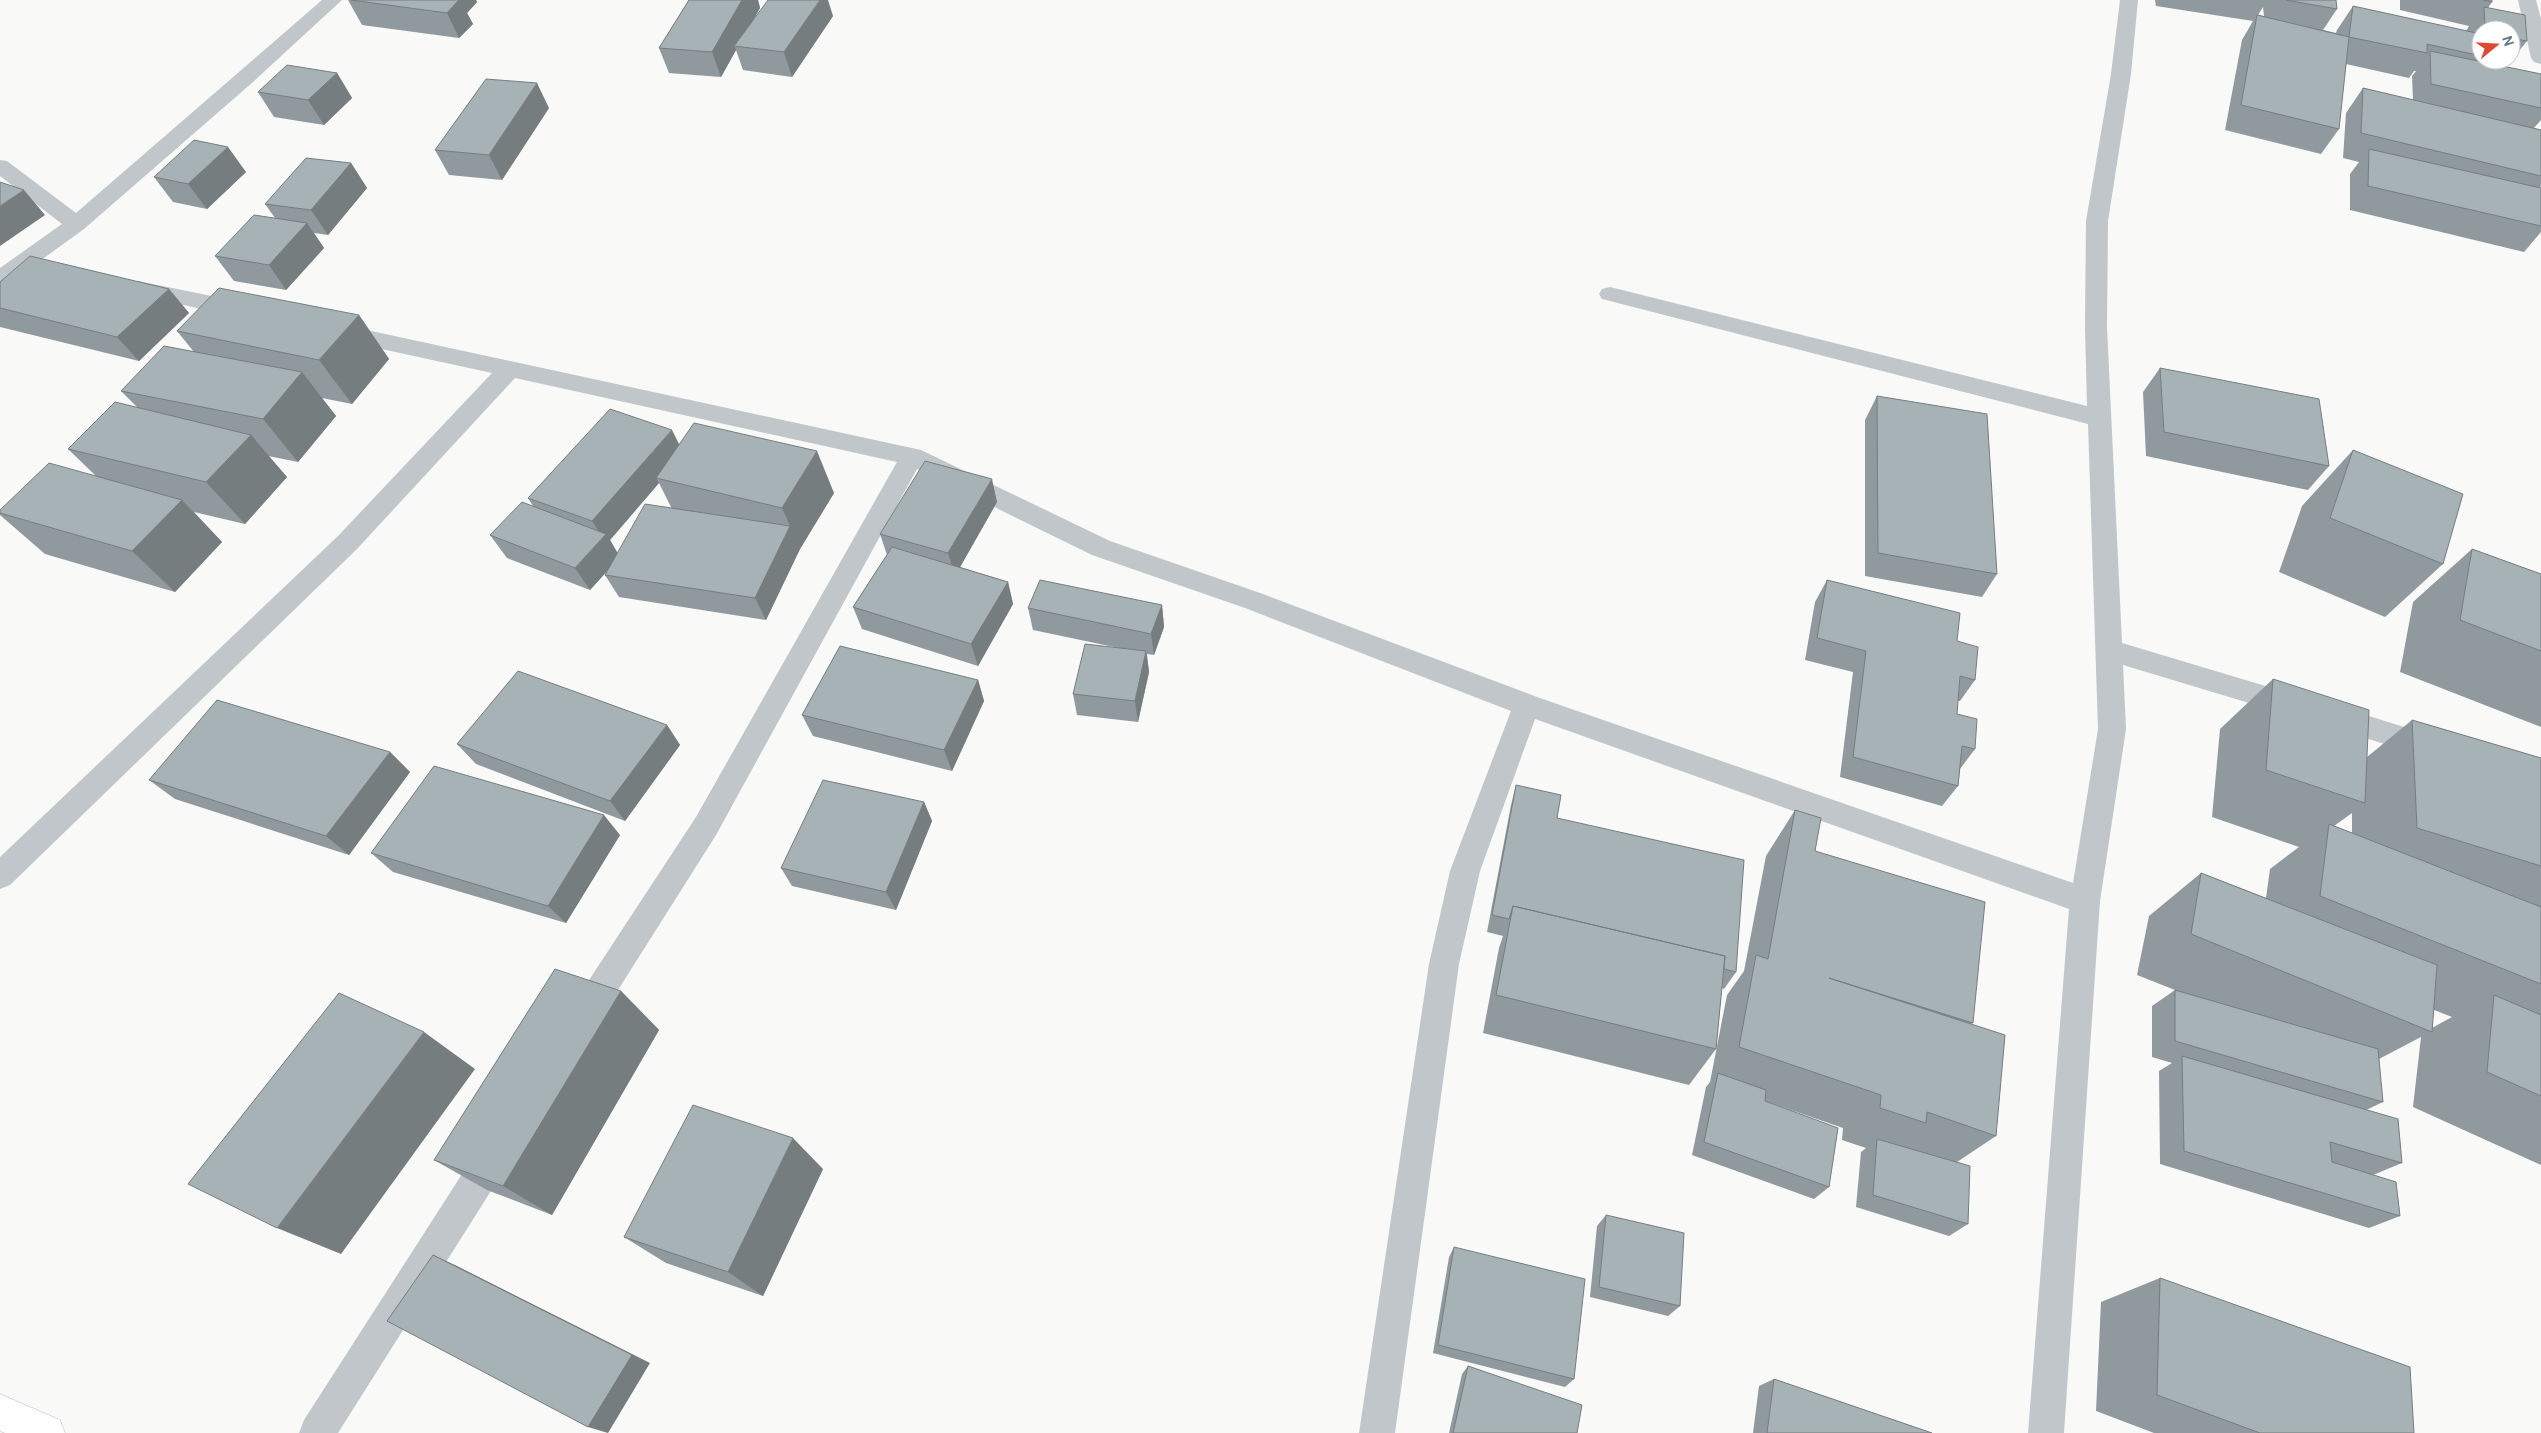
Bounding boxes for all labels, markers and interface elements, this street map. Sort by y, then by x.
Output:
north arrow [2471,20,2521,70]
text: N [2498,33,2518,48]

